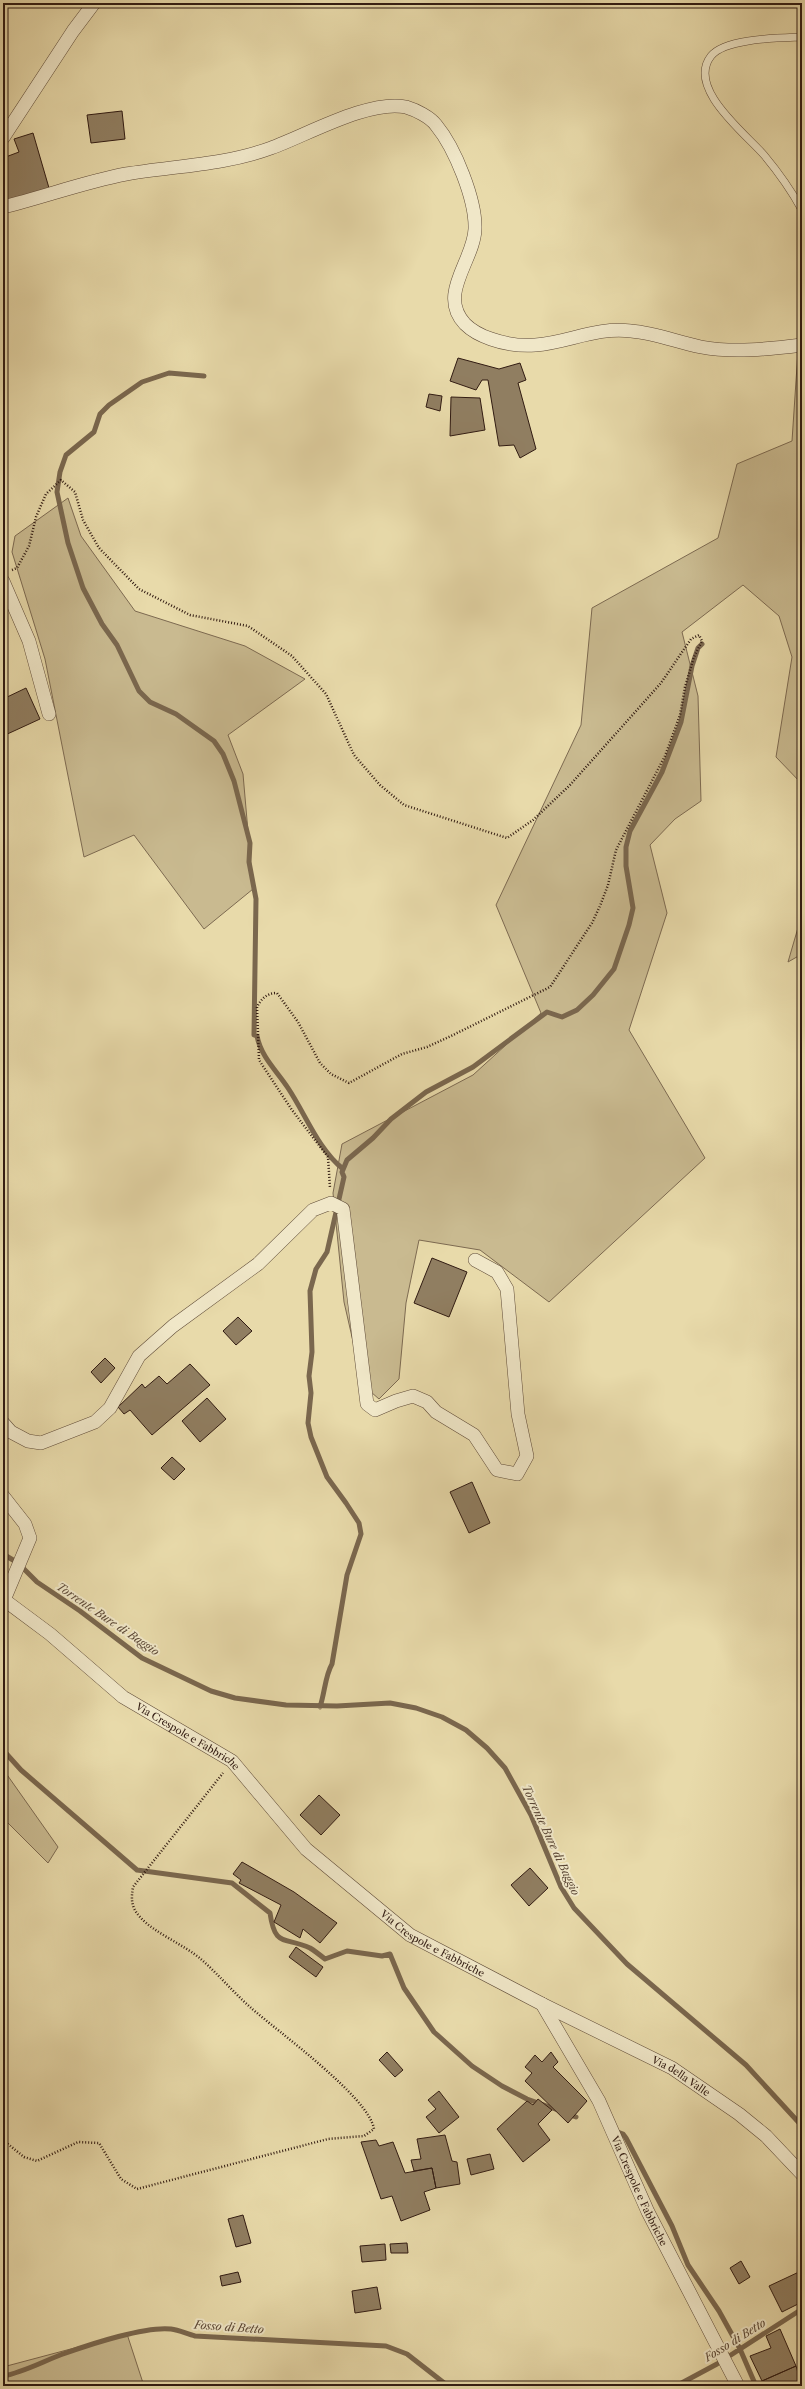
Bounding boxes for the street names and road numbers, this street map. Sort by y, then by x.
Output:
street label: Via Crespole e Fabbriche [133,1699,243,1773]
street label: Via Crespole e Fabbriche [377,1907,487,1980]
street label: Via della Valle [649,2053,713,2099]
street label: Via Crespole e Fabbriche [608,2133,671,2248]

